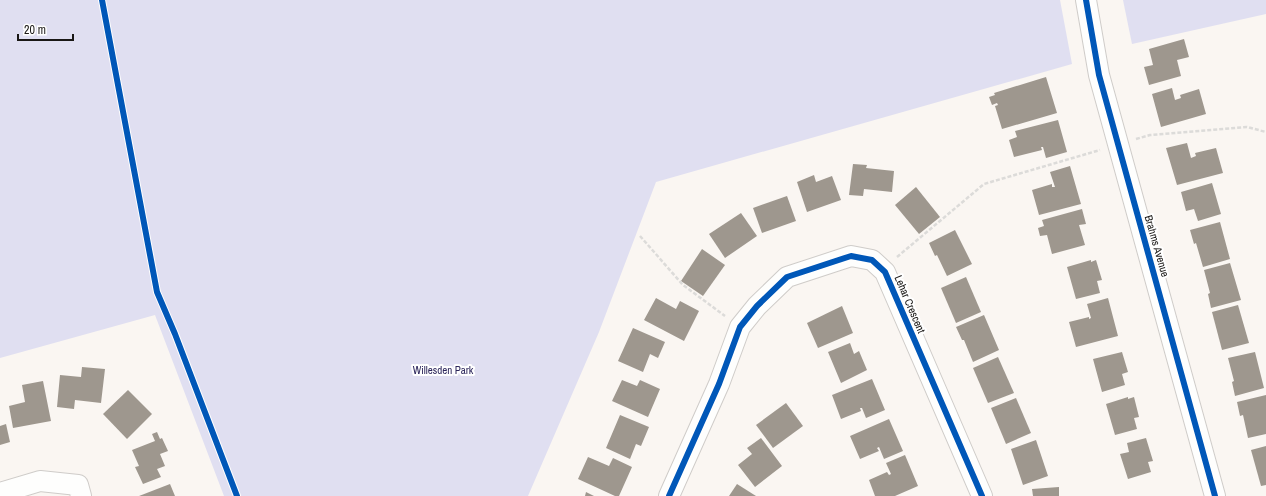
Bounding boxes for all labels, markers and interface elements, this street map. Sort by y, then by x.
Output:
scale bar [18,16,73,42]
text: 20 m [24,22,46,38]
street label: Brahms Avenue [1142,214,1172,278]
street label: Lehar Crescent [892,273,929,336]
park label: Willesden Park [413,363,474,377]

